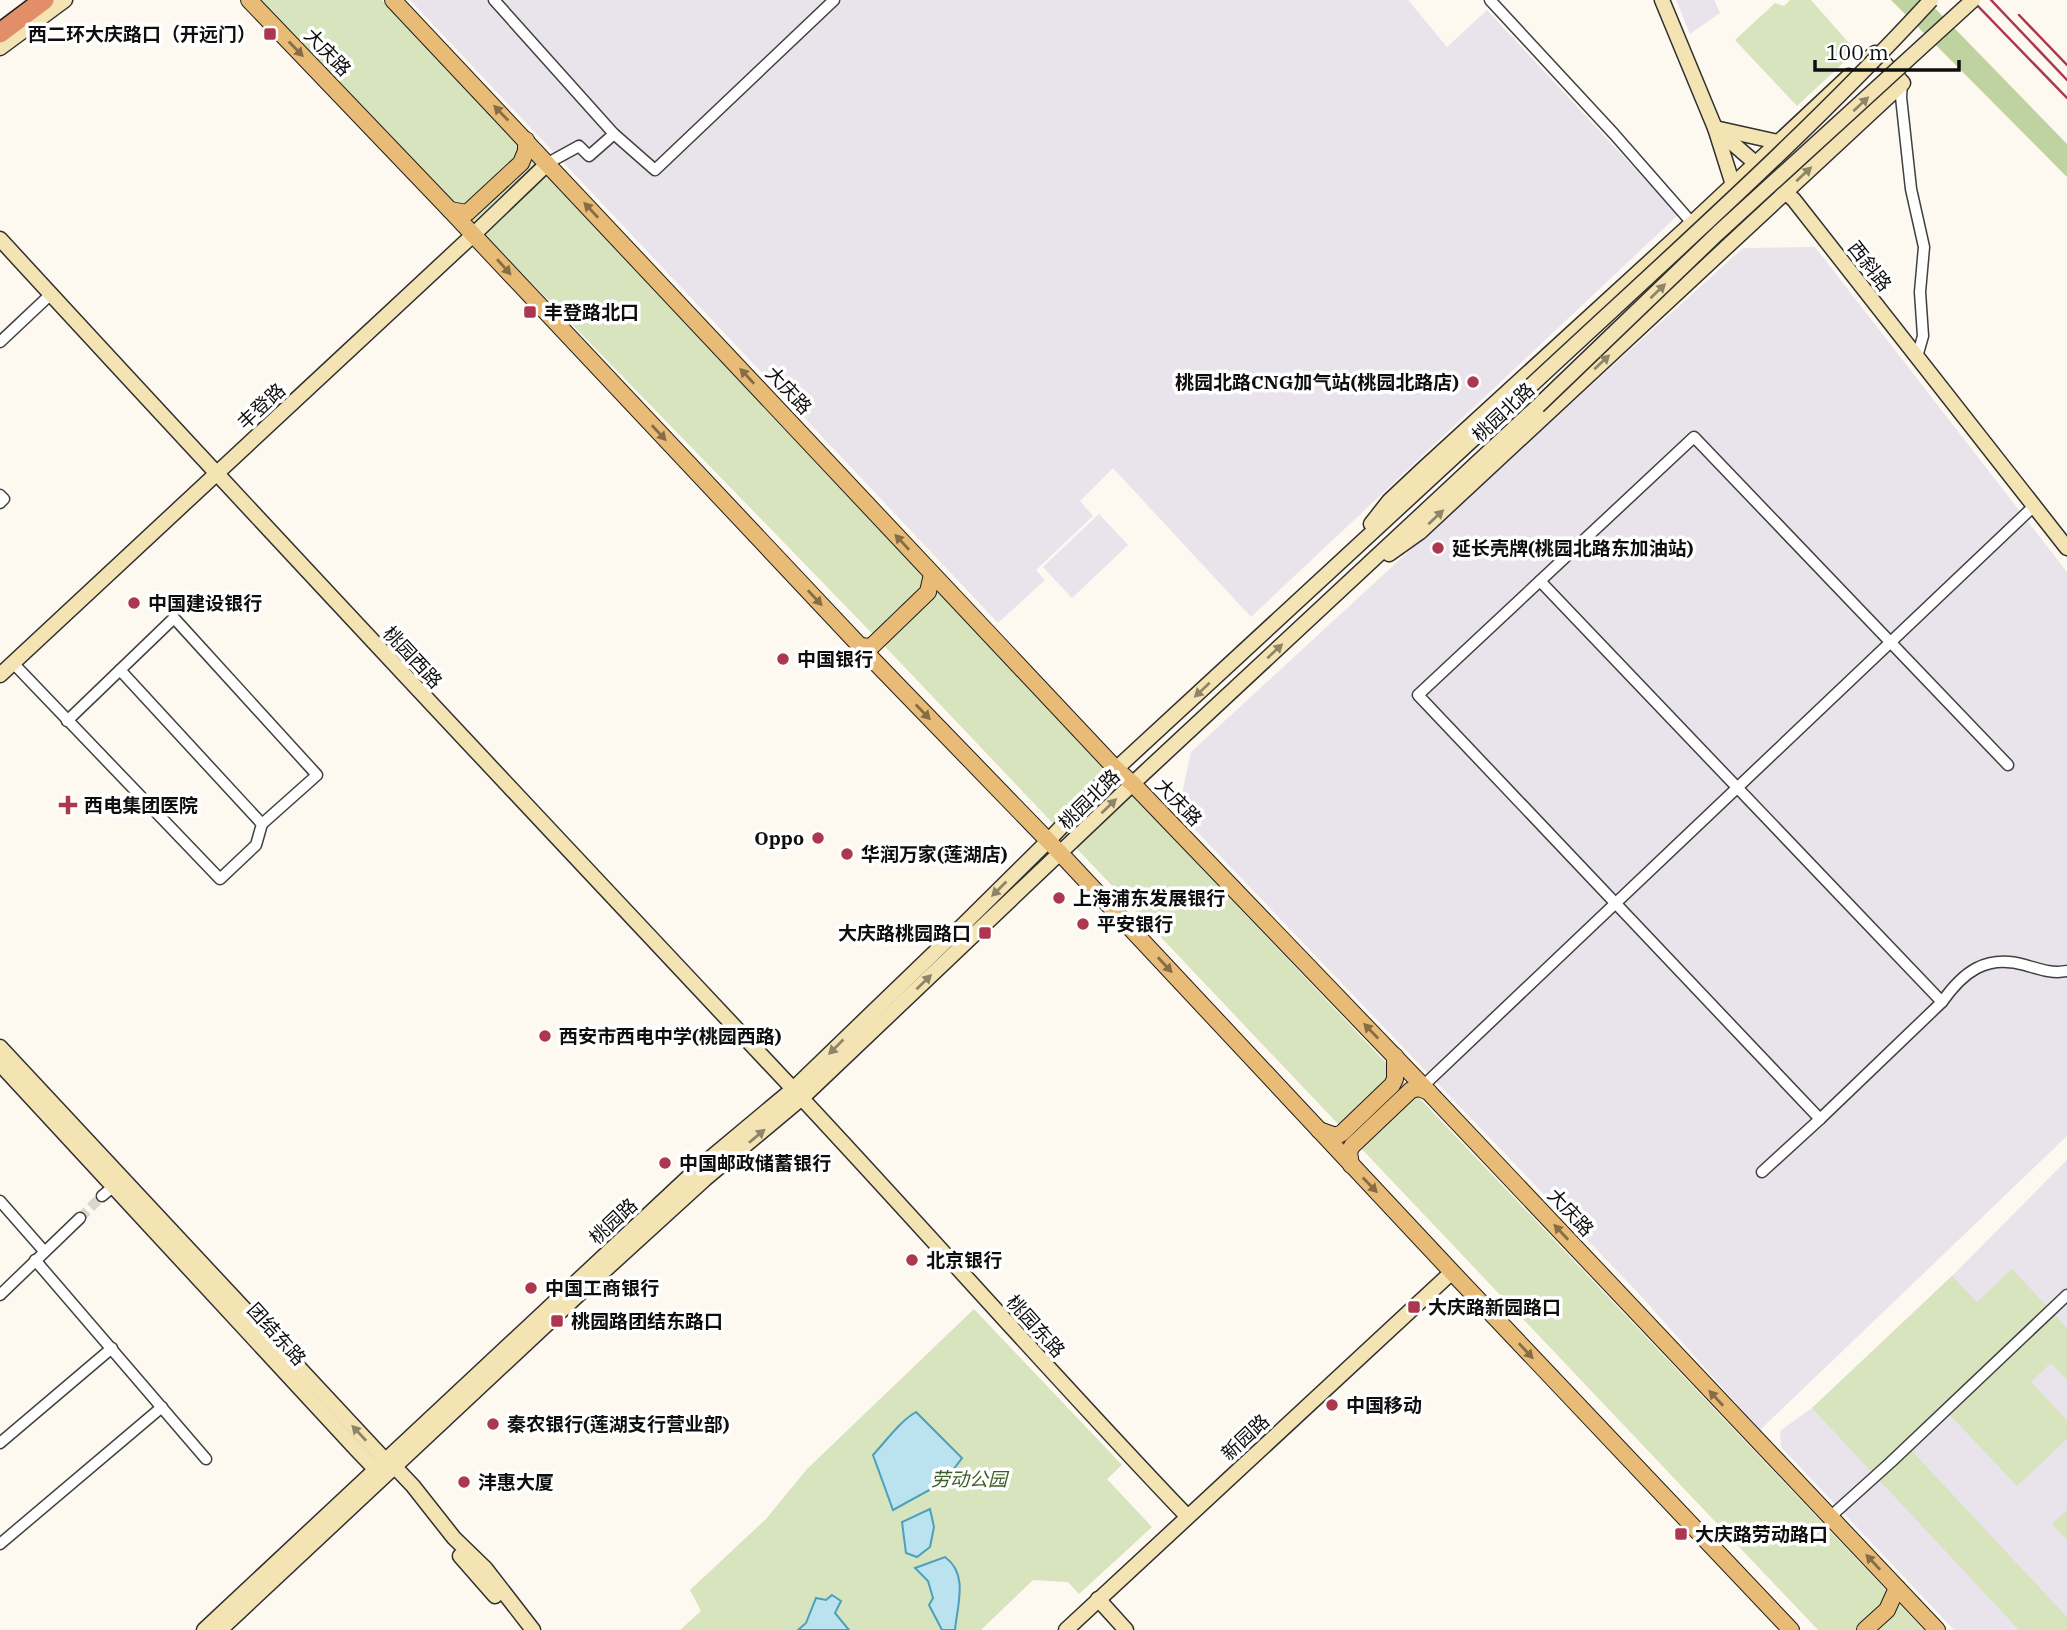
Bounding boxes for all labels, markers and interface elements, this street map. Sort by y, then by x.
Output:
place label: 西二环大庆路口（开远门） [28,22,256,46]
street label: 大庆路 [300,23,356,81]
marker: 西二环大庆路口（开远门） [262,26,278,42]
scale bar [1815,28,1958,72]
text: 100 m [1826,38,1889,66]
one-way arrow [288,40,304,57]
one-way arrow [1852,96,1870,112]
one-way arrow [492,105,509,122]
one-way arrow [1795,166,1812,182]
one-way arrow [584,202,600,219]
street label: 西斜路 [1843,236,1897,296]
one-way arrow [496,258,512,276]
one-way arrow [1649,284,1666,300]
place label: 丰登路北口 [544,300,639,324]
marker: 丰登路北口 [522,304,538,320]
one-way arrow [1593,355,1610,371]
street label: 大庆路 [761,361,817,419]
one-way arrow [739,368,755,385]
place label: 桃园北路CNG加气站(桃园北路店) [1175,370,1459,394]
marker: 桃园北路CNG加气站(桃园北路店) [1465,374,1481,390]
street label: 桃园北路 [1467,377,1539,447]
street label: 丰登路 [232,378,290,434]
one-way arrow [651,424,667,441]
one-way arrow [1427,510,1444,526]
one-way arrow [895,534,911,551]
place label: 延长壳牌(桃园北路东加油站) [1452,536,1694,560]
marker: 延长壳牌(桃园北路东加油站) [1430,540,1446,556]
one-way arrow [807,590,824,607]
place label: 中国建设银行 [148,591,262,615]
marker: 中国建设银行 [126,595,142,611]
street label: 桃园西路 [378,621,448,693]
one-way arrow [1266,643,1283,659]
place label: 中国银行 [797,647,873,671]
marker: 中国银行 [775,651,791,667]
one-way arrow [1193,682,1211,698]
one-way arrow [915,703,931,720]
street label: 桃园北路 [1053,764,1125,834]
street label: 大庆路 [1151,773,1207,831]
place label: 西电集团医院 [84,793,198,817]
marker: 西电集团医院 [58,795,78,815]
one-way arrow [1100,799,1117,815]
place label: Oppo [754,826,804,850]
marker: Oppo [810,830,826,846]
place label: 华润万家(莲湖店) [861,842,1008,866]
marker: 华润万家(莲湖店) [839,846,855,862]
one-way arrow [992,880,1008,897]
place label: 上海浦东发展银行 [1073,886,1225,910]
marker: 上海浦东发展银行 [1051,890,1067,906]
place label: 平安银行 [1097,912,1173,936]
marker: 平安银行 [1075,916,1091,932]
place label: 大庆路桃园路口 [838,921,971,945]
marker: 大庆路桃园路口 [977,925,993,941]
one-way arrow [1156,956,1172,973]
one-way arrow [915,974,932,990]
one-way arrow [1363,1023,1379,1040]
place label: 西安市西电中学(桃园西路) [559,1024,782,1048]
marker: 西安市西电中学(桃园西路) [537,1028,553,1044]
one-way arrow [828,1039,845,1055]
one-way arrow [748,1129,765,1144]
place label: 中国邮政储蓄银行 [679,1151,831,1175]
marker: 中国邮政储蓄银行 [657,1155,673,1171]
one-way arrow [1362,1176,1378,1193]
street label: 大庆路 [1543,1183,1599,1241]
street label: 桃园路 [584,1193,642,1249]
one-way arrow [1553,1224,1569,1241]
place label: 北京银行 [926,1248,1002,1272]
marker: 北京银行 [904,1252,920,1268]
place label: 中国工商银行 [545,1276,659,1300]
marker: 中国工商银行 [523,1280,539,1296]
street label: 桃园东路 [1002,1290,1070,1362]
place label: 大庆路新园路口 [1428,1295,1561,1319]
street label: 团结东路 [243,1298,311,1370]
marker: 大庆路新园路口 [1406,1299,1422,1315]
place label: 桃园路团结东路口 [571,1309,723,1333]
marker: 桃园路团结东路口 [549,1313,565,1329]
one-way arrow [1518,1342,1534,1360]
one-way arrow [1709,1390,1725,1407]
place label: 中国移动 [1346,1393,1422,1417]
marker: 中国移动 [1324,1397,1340,1413]
street label: 新园路 [1216,1409,1274,1465]
place label: 秦农银行(莲湖支行营业部) [507,1412,730,1436]
marker: 秦农银行(莲湖支行营业部) [485,1416,501,1432]
one-way arrow [350,1424,367,1441]
park label: 劳动公园 [931,1467,1010,1491]
place label: 沣惠大厦 [478,1470,554,1494]
marker: 沣惠大厦 [456,1474,472,1490]
place label: 大庆路劳动路口 [1695,1522,1828,1546]
marker: 大庆路劳动路口 [1673,1526,1689,1542]
one-way arrow [1866,1554,1882,1571]

